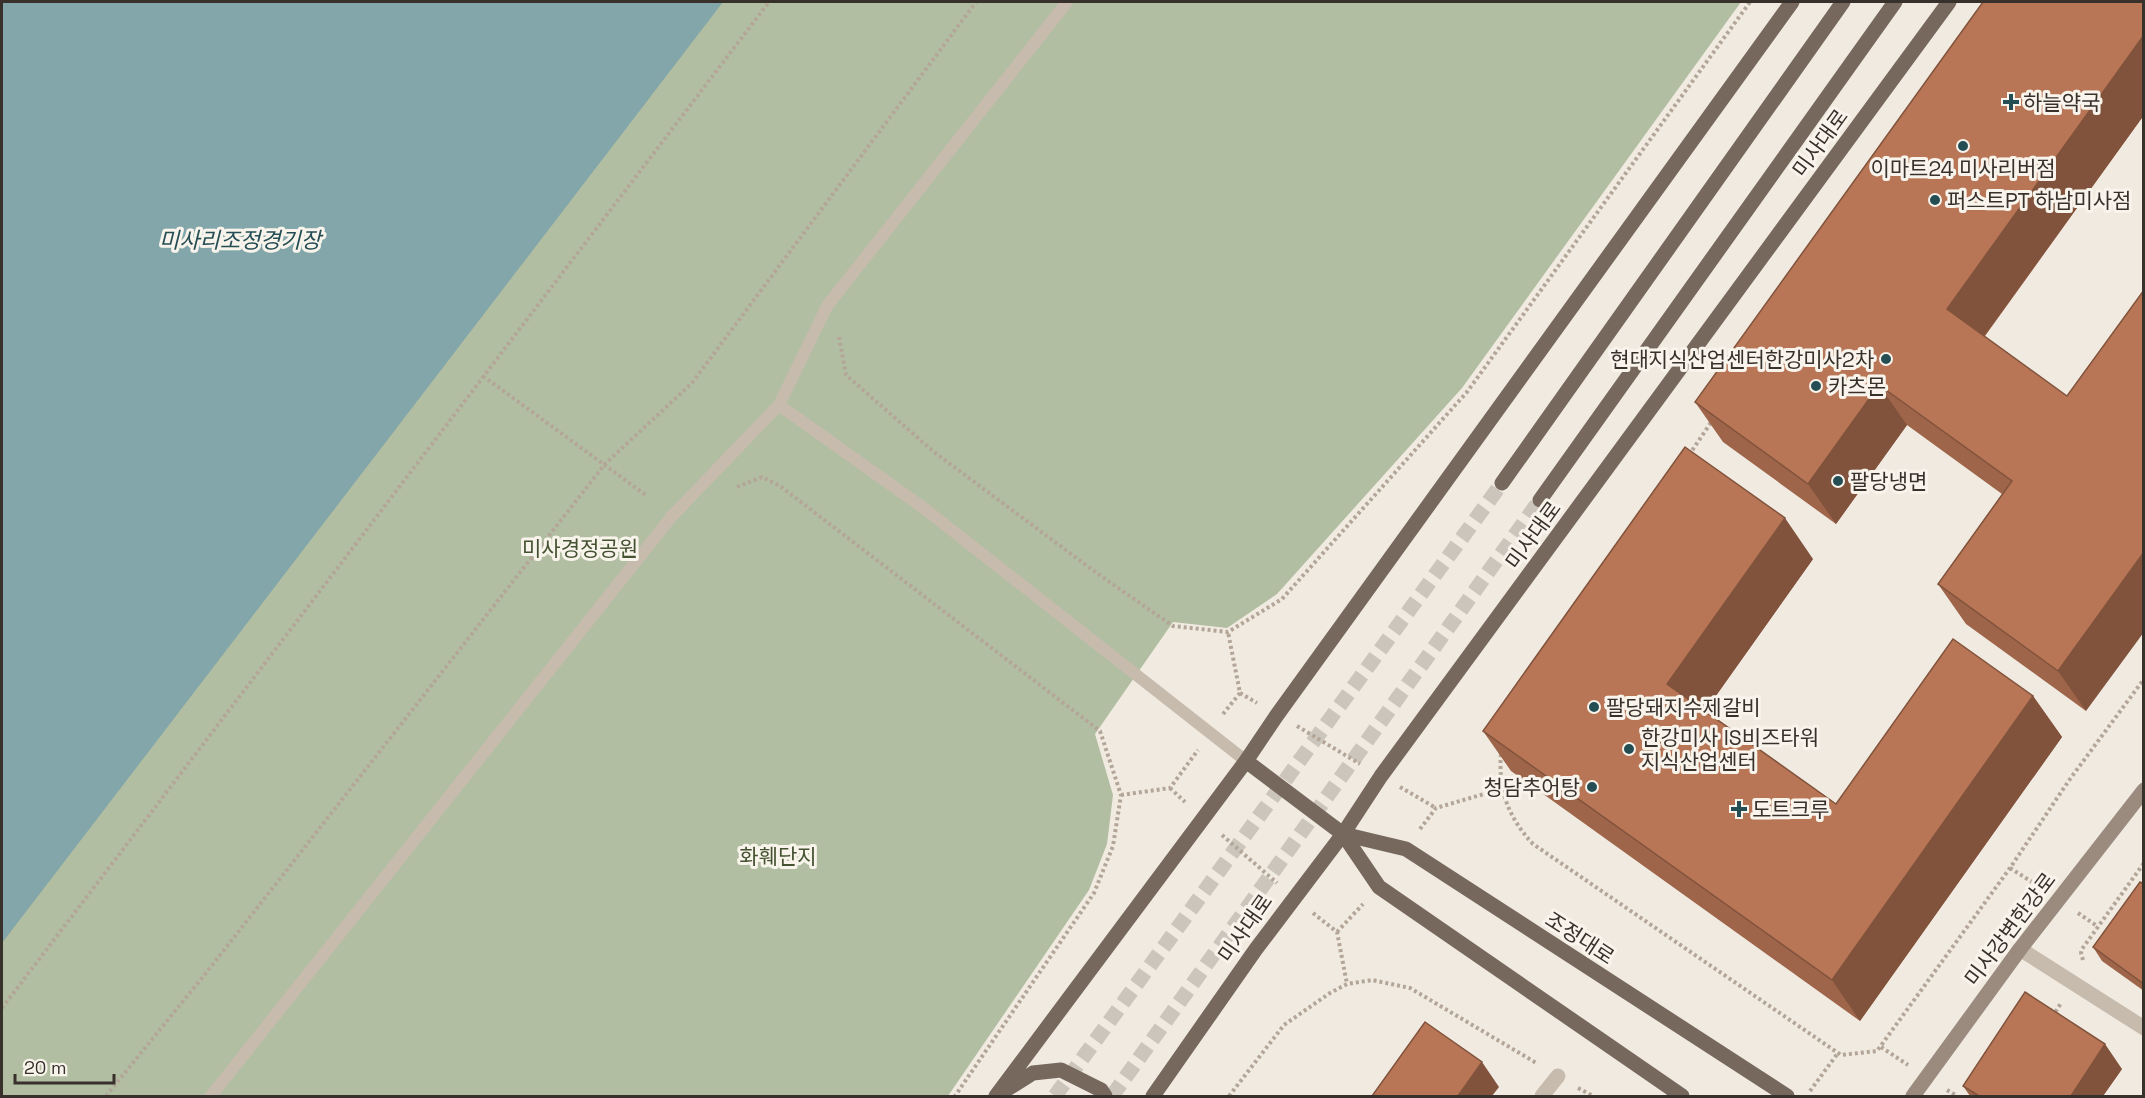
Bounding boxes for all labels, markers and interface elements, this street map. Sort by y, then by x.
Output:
place label: 하늘약국 [2023,89,2100,116]
marker: 하늘약국 [2004,95,2018,109]
street label: 미사대로 [1786,104,1854,182]
marker: 이마트24 미사리버점 [1956,139,1970,153]
place label: 이마트24 미사리버점 [1870,155,2056,182]
place label: 퍼스트PT 하남미사점 [1947,187,2131,214]
marker: 퍼스트PT 하남미사점 [1928,193,1942,207]
water label: 미사리조정경기장 [159,226,324,254]
place label: 현대지식산업센터한강미사2차 [1610,346,1874,373]
marker: 현대지식산업센터한강미사2차 [1879,352,1893,366]
place label: 카츠몬 [1828,373,1886,400]
marker: 카츠몬 [1809,379,1823,393]
place label: 팔당냉면 [1850,468,1927,495]
marker: 팔당냉면 [1831,474,1845,488]
street label: 미사대로 [1499,496,1567,574]
park label: 미사경정공원 [522,535,638,562]
place label: 팔당돼지수제갈비 [1606,694,1761,721]
marker: 팔당돼지수제갈비 [1587,700,1601,714]
place label: 한강미사 IS비즈타워 지식산업센터 [1641,724,1819,775]
marker: 한강미사 IS비즈타워 지식산업센터 [1622,742,1636,756]
place label: 청담추어탕 [1483,774,1580,801]
marker: 청담추어탕 [1585,780,1599,794]
place label: 도트크루 [1752,796,1829,823]
marker: 도트크루 [1730,800,1748,818]
park label: 화훼단지 [739,843,817,870]
street label: 미사강변한강로 [1959,867,2061,991]
street label: 미사대로 [1212,889,1278,967]
street label: 조정대로 [1540,906,1620,970]
scale bar [15,1047,114,1085]
text: 20 m [24,1056,67,1079]

